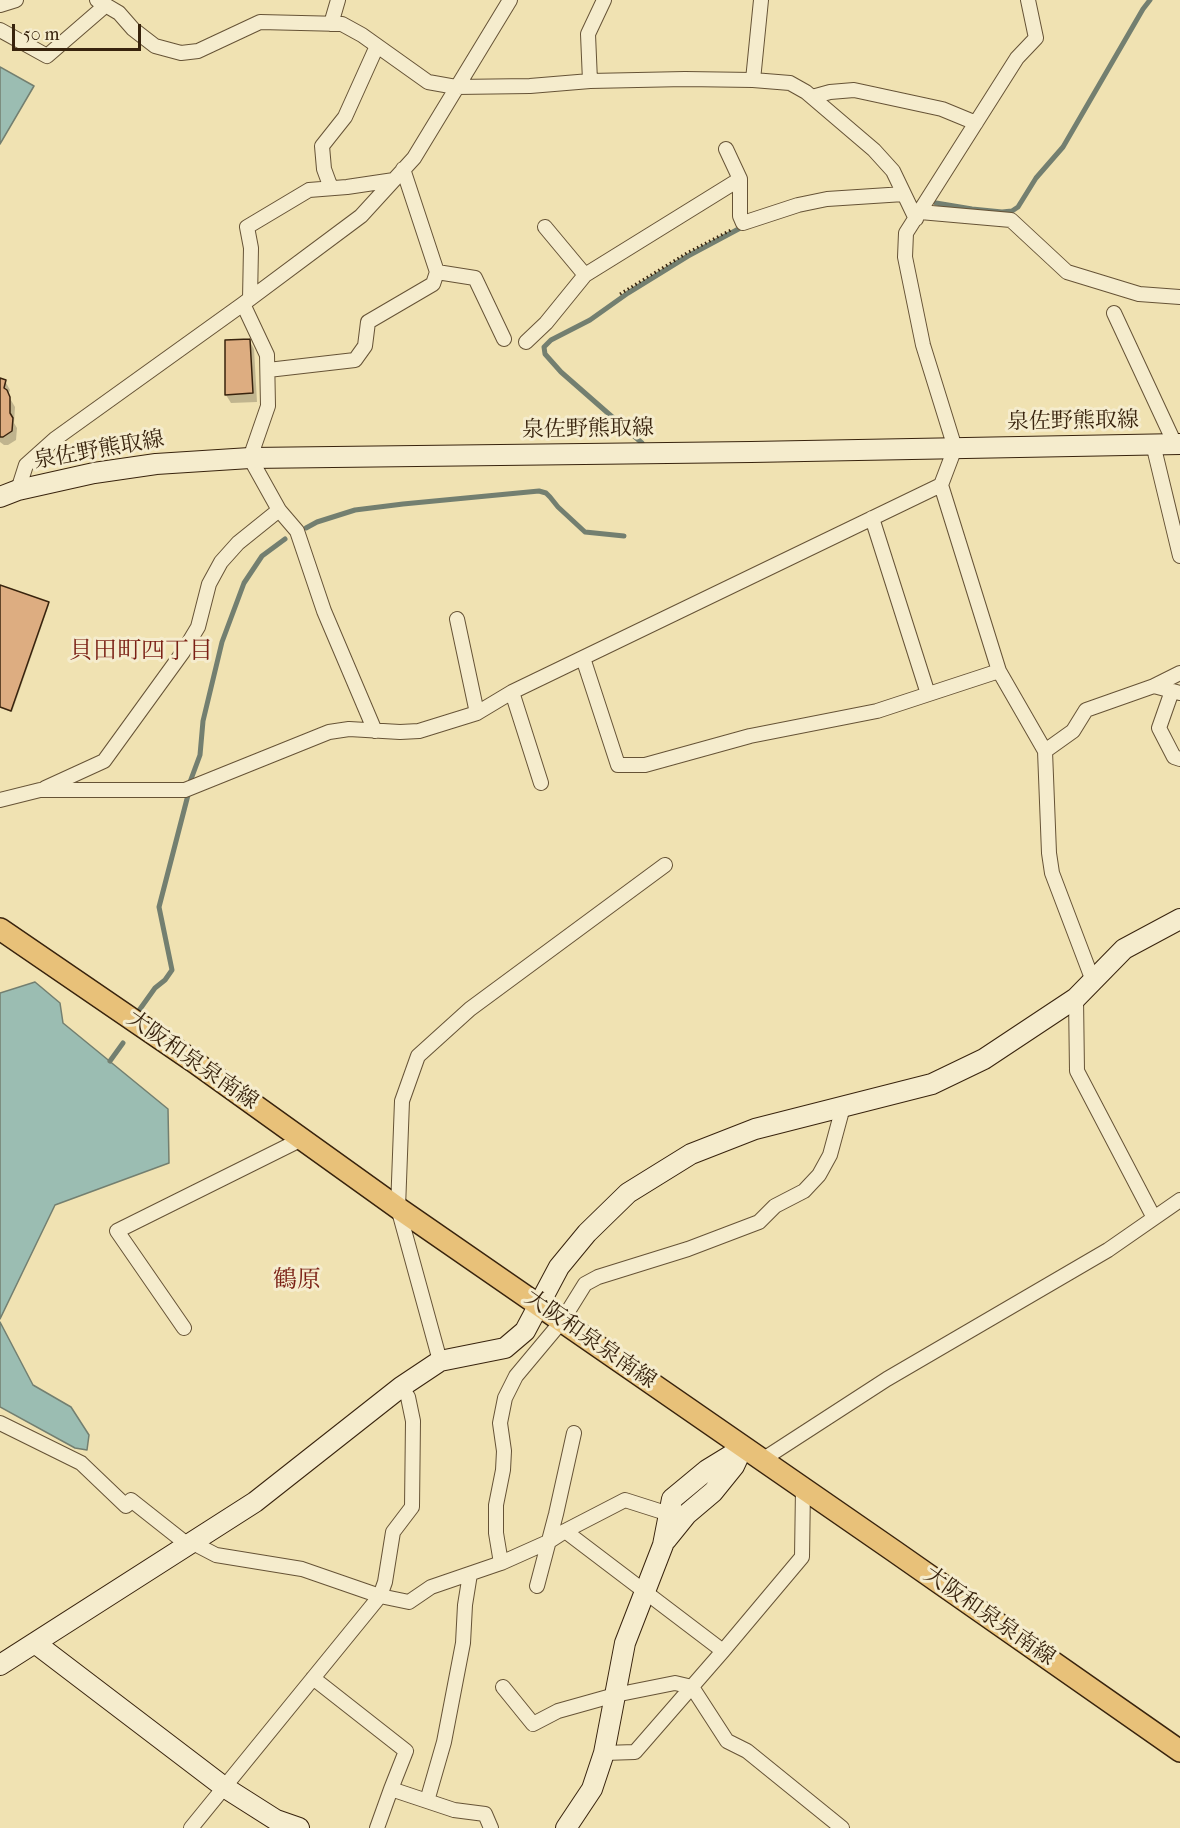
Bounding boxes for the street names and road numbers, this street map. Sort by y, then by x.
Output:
street label: 泉佐野熊取線 [1007,408,1139,436]
street label: 泉佐野熊取線 [522,416,654,444]
street label: 泉佐野熊取線 [32,427,166,475]
street label: 大阪和泉泉南線 [121,1006,263,1116]
street label: 大阪和泉泉南線 [519,1285,661,1395]
street label: 大阪和泉泉南線 [918,1562,1060,1672]

